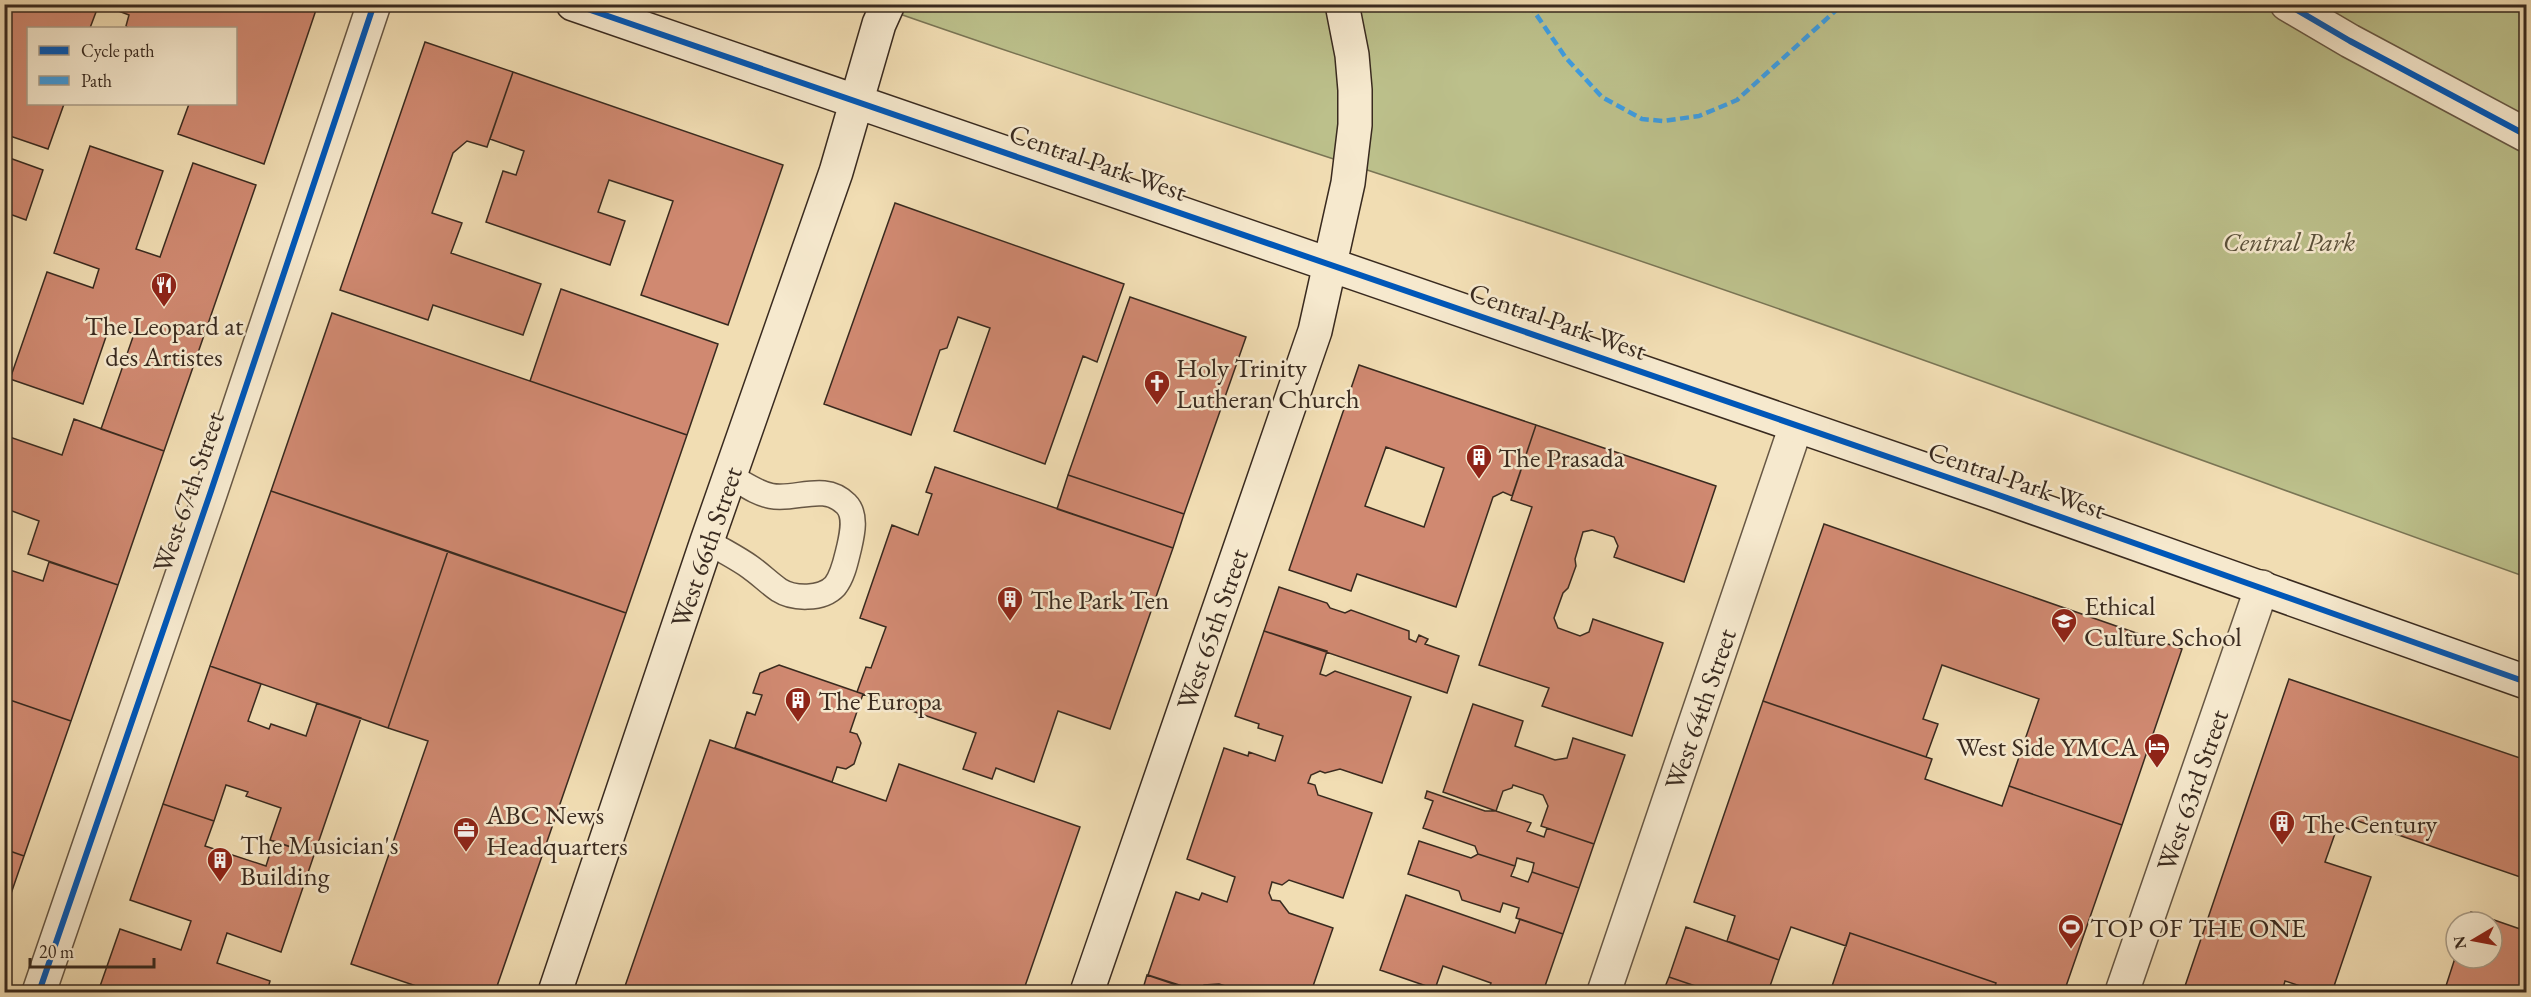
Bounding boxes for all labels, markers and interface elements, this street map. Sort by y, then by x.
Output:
legend [27,27,237,105]
text: Cycle path [81,39,155,62]
text: Path [81,69,112,92]
street label: Central Park West [1005,115,1192,209]
park label: Central Park [2223,224,2355,259]
restaurant icon: The Leopard at des Artistes [149,270,179,308]
street label: Central Park West [1465,274,1652,368]
place label: The Leopard at des Artistes [85,308,244,374]
place label: Holy Trinity Lutheran Church [1176,350,1360,416]
church icon: Holy Trinity Lutheran Church [1142,368,1172,406]
street label: West 67th Street [144,406,232,577]
street label: Central Park West [1924,433,2111,527]
place label: The Prasada [1498,440,1625,475]
building icon: The Prasada [1464,442,1494,480]
street label: West 66th Street [662,461,750,632]
street label: West 65th Street [1168,543,1256,714]
place label: The Park Ten [1030,582,1169,617]
building icon: The Park Ten [995,584,1025,622]
place label: Ethical Culture School [2084,588,2242,654]
school or university icon: Ethical Culture School [2049,606,2079,644]
street label: West 64th Street [1656,623,1744,794]
place label: The Europa [818,683,942,718]
building icon: The Europa [783,685,813,723]
street label: West 63rd Street [2148,704,2236,875]
place label: West Side YMCA [1956,729,2138,764]
hotel icon: West Side YMCA [2142,731,2172,769]
place label: ABC News Headquarters [485,797,628,863]
place label: The Century [2302,806,2438,841]
building icon: The Century [2267,808,2297,846]
office icon: ABC News Headquarters [451,815,481,853]
place label: The Musician's Building [240,827,399,893]
building icon: The Musician's Building [205,845,235,883]
place label: TOP OF THE ONE [2090,910,2306,945]
north arrow [2444,910,2504,970]
sports icon: TOP OF THE ONE [2056,912,2086,950]
scale bar [30,931,154,969]
text: N [2448,934,2471,951]
text: 20 m [39,940,74,963]

